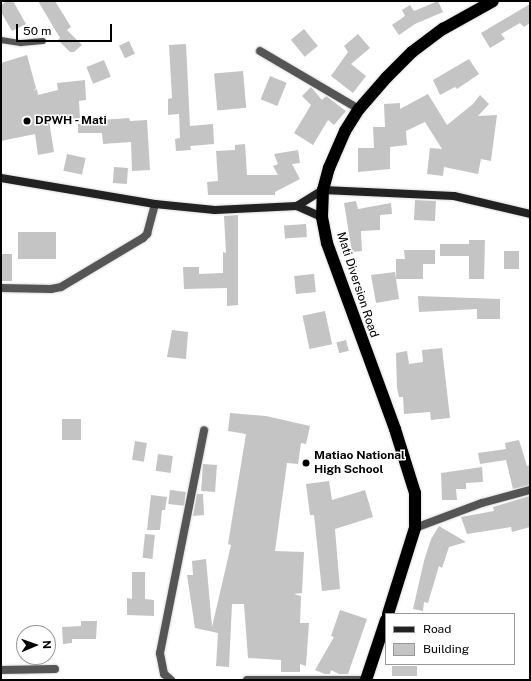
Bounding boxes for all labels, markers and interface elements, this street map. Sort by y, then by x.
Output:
scale bar [18,16,114,42]
text: 50 m [23,24,51,38]
place label: DPWH - Mati [35,114,108,128]
marker: DPWH - Mati [22,116,32,126]
street label: Mati Diversion Road [333,230,381,340]
place label: Matiao National High School [314,449,405,477]
marker: Matiao National High School [301,458,311,468]
legend [385,613,515,665]
text: Road [423,622,451,636]
north arrow [16,625,56,665]
text: N [41,640,53,649]
text: Building [423,642,469,656]

